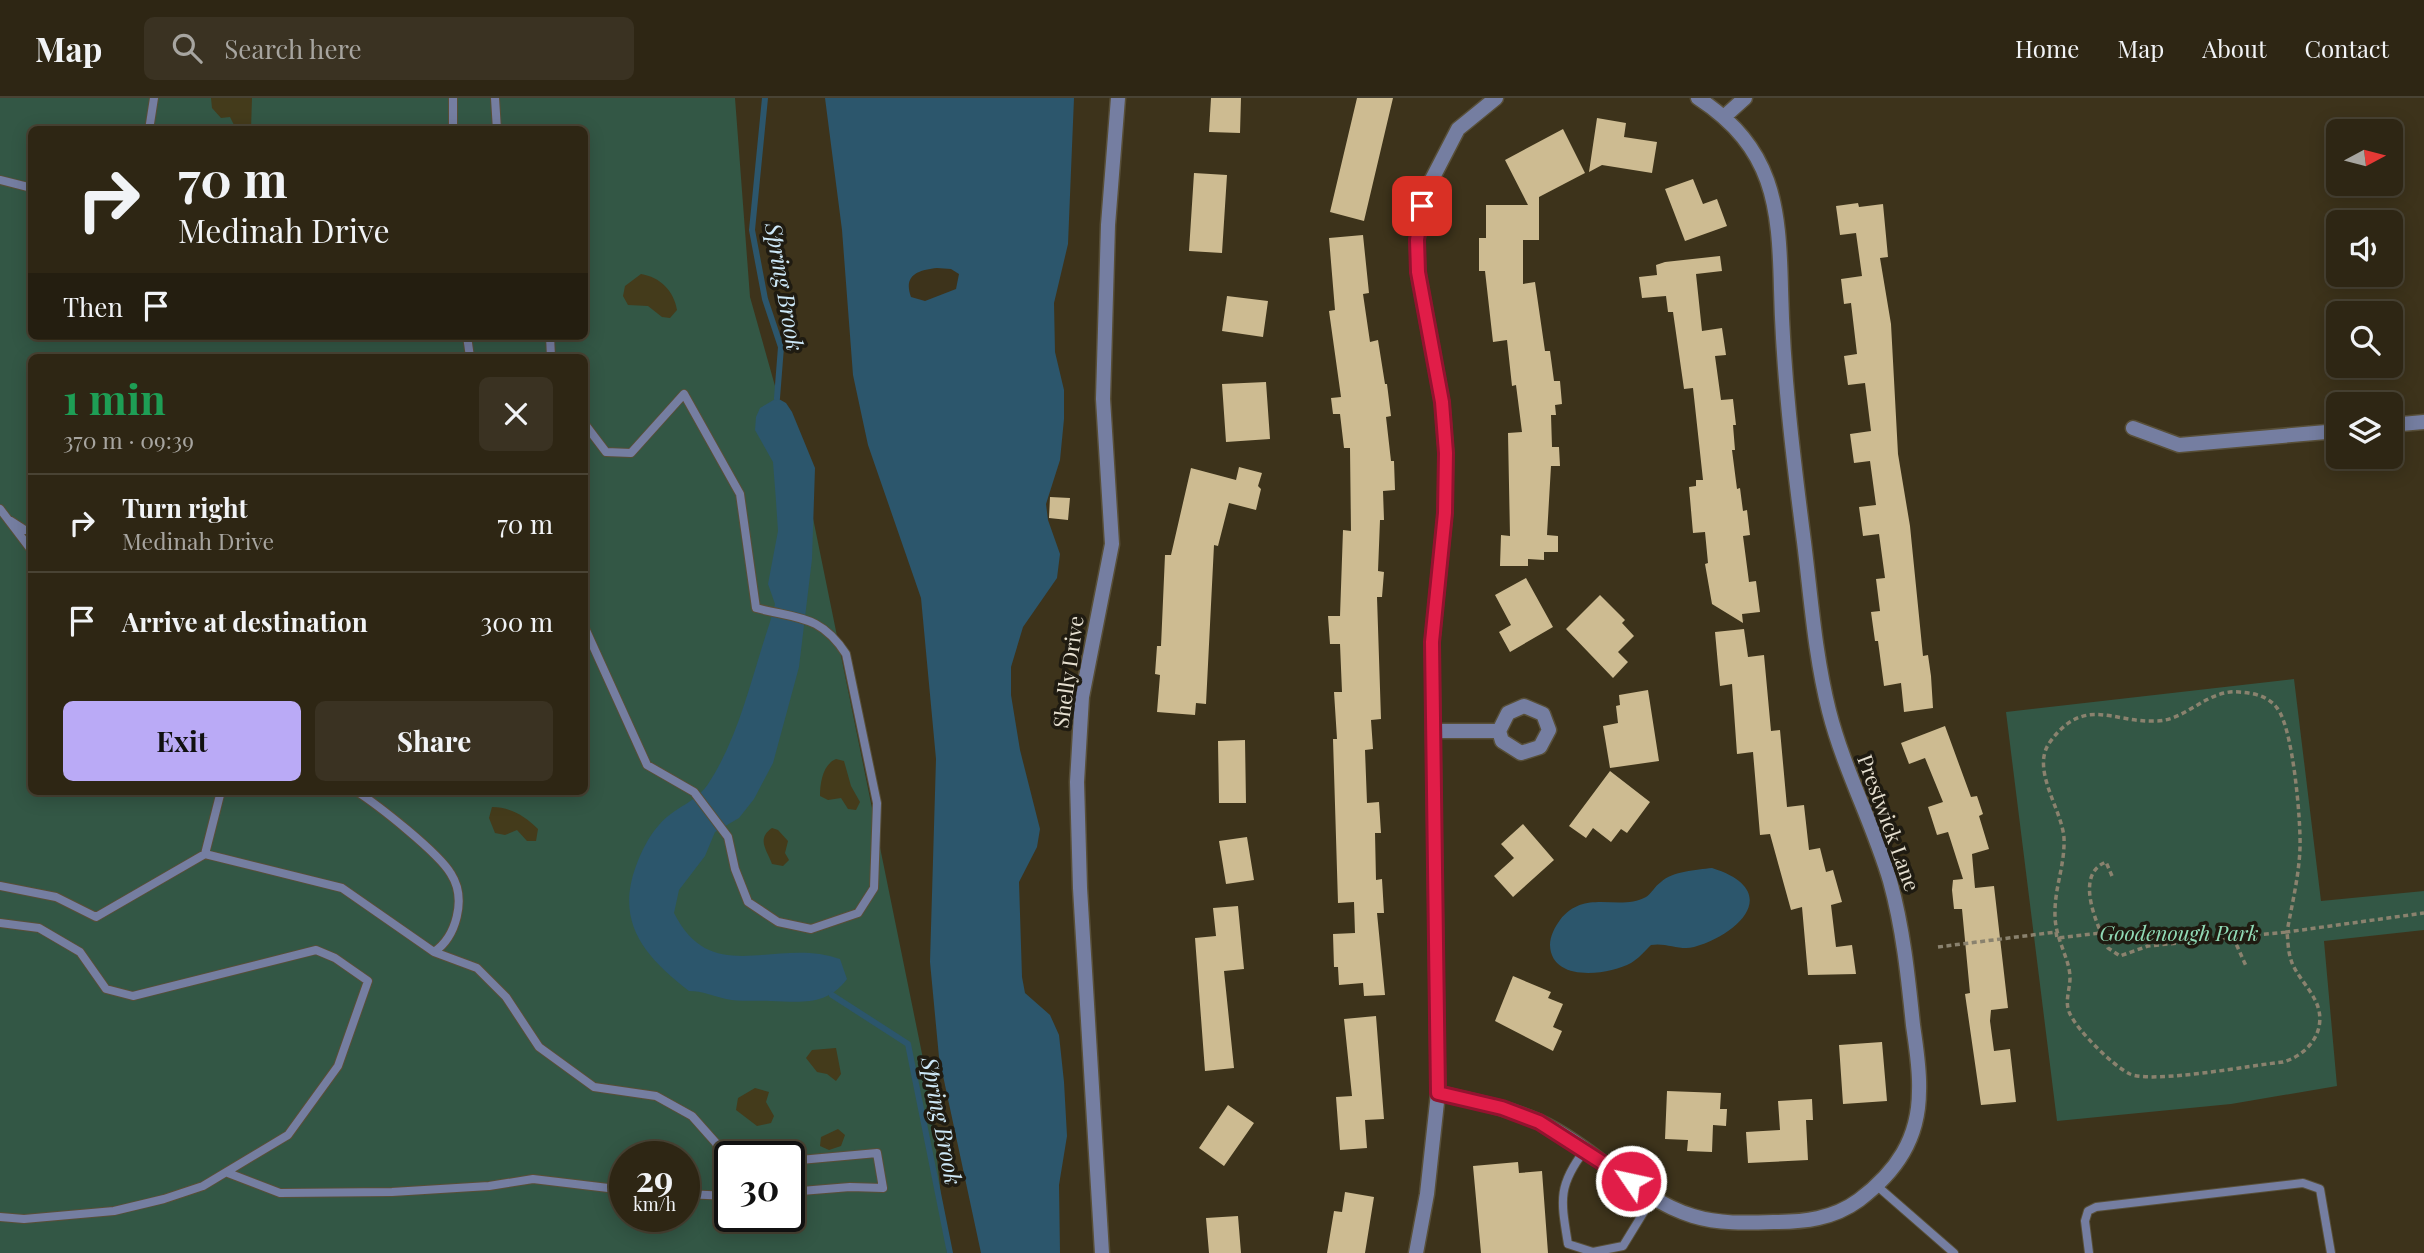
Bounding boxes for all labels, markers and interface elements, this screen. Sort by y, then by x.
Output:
search box [144,17,634,80]
text: Map [35,26,102,70]
icon: search [168,29,206,67]
text: Search here [224,31,362,66]
text: Home [2015,32,2079,64]
text: Map [2117,32,2164,64]
text: About [2202,32,2266,64]
text: Contact [2304,32,2389,64]
north arrow [2326,119,2403,196]
map controls [2326,119,2403,469]
text: 70 m [178,145,288,210]
icon: right [63,154,154,245]
pin [1392,176,1452,236]
icon: arrive [1403,187,1441,225]
text: Medinah Drive [178,208,390,251]
button: sound [2326,210,2403,287]
water label: Spring Brook [759,219,812,353]
icon: arrive [137,287,175,325]
text: Then [63,289,123,324]
button: search [2326,301,2403,378]
text: 1 min [63,370,166,426]
button: close [479,377,553,451]
button: layers [2326,392,2403,469]
text: 370 m · 09:39 [63,424,194,455]
text: Turn right [122,490,248,525]
icon: right [63,504,101,542]
text: 70 m [497,506,553,541]
text: Medinah Drive [122,525,274,556]
icon: arrive [63,602,101,640]
text: Arrive at destination [122,604,368,639]
text: 300 m [481,604,553,639]
street label: Shelly Drive [1045,614,1089,730]
button: Exit [63,701,301,781]
button: Share [315,701,553,781]
street label: Prestwick Lane [1852,750,1928,895]
park label: Goodenough Park [2100,918,2259,946]
water label: Spring Brook [915,1053,970,1187]
speed limit sign: 30 [714,1141,805,1232]
position arrow [1594,1144,1668,1218]
text: 29 [636,1154,673,1201]
text: km/h [633,1192,676,1216]

